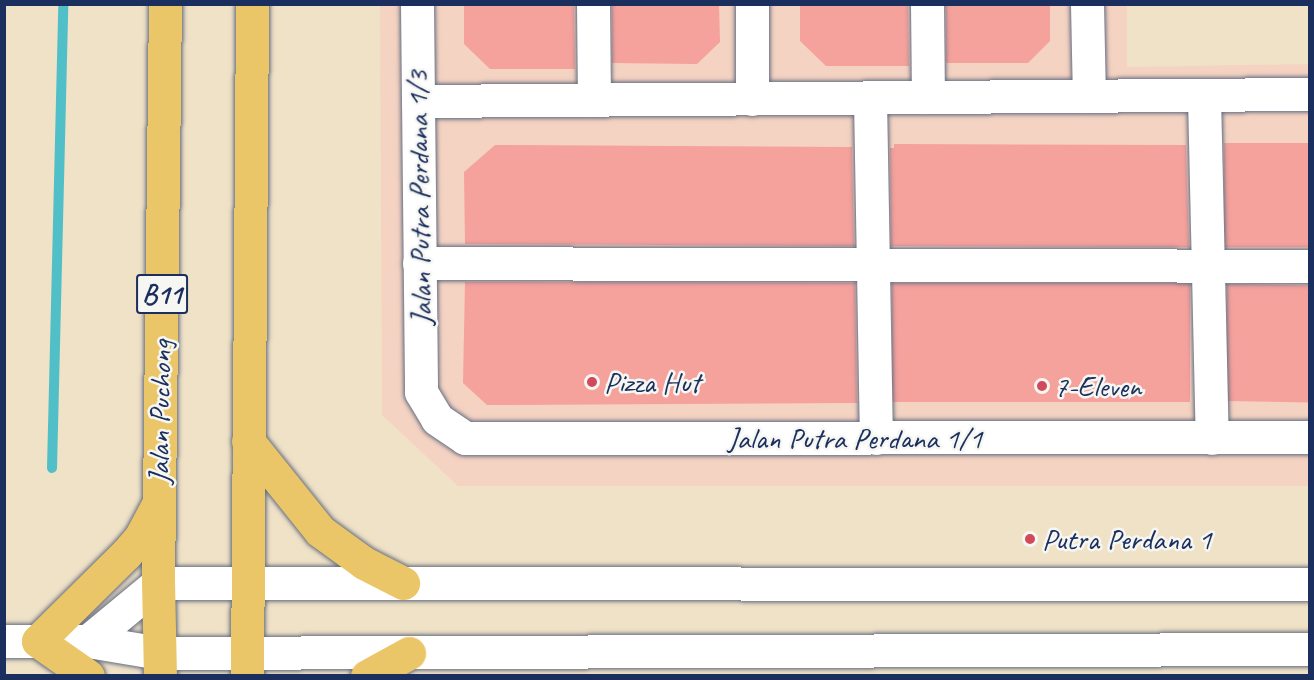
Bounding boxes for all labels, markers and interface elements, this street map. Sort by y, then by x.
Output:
street label: Jalan Putra Perdana 1/3 [399,72,439,324]
road number: B11 [135,269,189,319]
street label: Jalan Puchong [141,340,179,484]
place label: Pizza Hut [604,364,700,400]
place label: 7-Eleven [1054,368,1141,404]
marker: Pizza Hut [585,375,599,389]
marker: 7-Eleven [1035,379,1049,393]
street label: Jalan Putra Perdana 1/1 [729,420,981,456]
place label: Putra Perdana 1 [1042,521,1210,557]
marker: Putra Perdana 1 [1023,532,1037,546]

